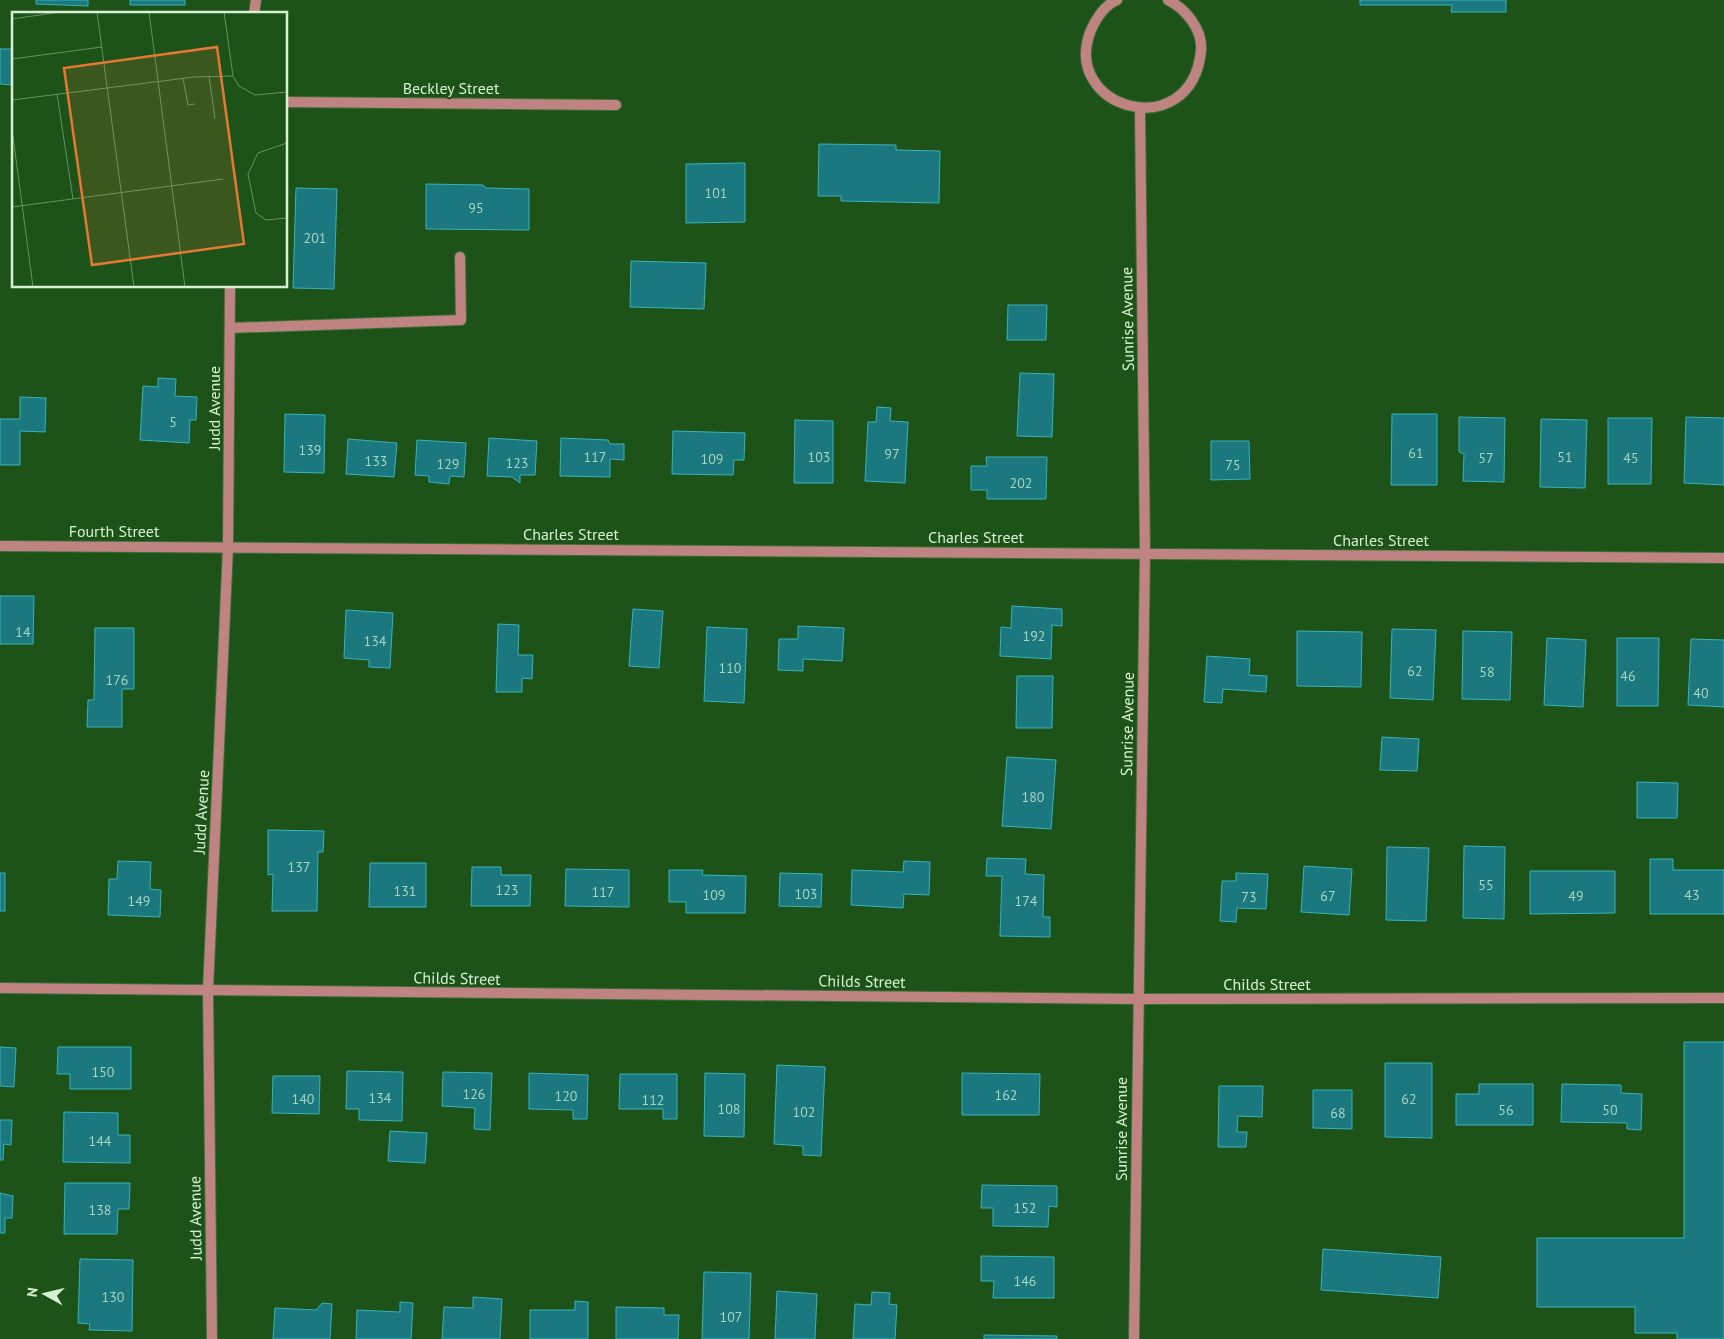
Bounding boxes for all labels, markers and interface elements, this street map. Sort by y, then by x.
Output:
inset map [12,12,288,288]
street label: Beckley Street [403,78,500,98]
house number: 101 [705,184,727,202]
house number: 95 [468,199,484,217]
house number: 201 [304,229,326,247]
street label: Sunrise Avenue [1116,267,1138,371]
street label: Judd Avenue [204,366,224,451]
house number: 5 [169,413,177,431]
house number: 139 [299,441,321,459]
house number: 61 [1408,444,1424,462]
house number: 97 [884,445,900,463]
house number: 117 [584,448,606,466]
house number: 103 [808,448,830,466]
house number: 51 [1557,448,1573,466]
house number: 57 [1478,449,1494,467]
house number: 45 [1623,449,1639,467]
house number: 109 [701,450,723,468]
house number: 133 [365,452,387,470]
house number: 123 [506,454,528,472]
house number: 129 [437,455,459,473]
house number: 75 [1225,456,1241,474]
house number: 202 [1010,474,1032,492]
street label: Fourth Street [69,521,160,541]
street label: Charles Street [523,524,620,544]
street label: Charles Street [928,527,1025,547]
street label: Charles Street [1333,530,1430,550]
house number: 14 [15,623,31,641]
house number: 192 [1023,627,1045,645]
house number: 134 [364,632,387,650]
house number: 110 [719,659,742,677]
house number: 62 [1407,662,1423,680]
house number: 58 [1479,663,1495,681]
house number: 46 [1620,667,1636,685]
house number: 176 [106,671,128,689]
street label: Sunrise Avenue [1116,672,1138,776]
house number: 40 [1693,684,1709,702]
street label: Judd Avenue [189,769,213,856]
house number: 180 [1022,788,1045,806]
house number: 137 [288,858,310,876]
house number: 55 [1478,876,1494,894]
house number: 123 [496,881,518,899]
house number: 131 [394,882,416,900]
house number: 117 [592,883,614,901]
house number: 103 [795,885,817,903]
house number: 109 [703,886,725,904]
house number: 43 [1684,886,1700,904]
house number: 67 [1320,887,1336,905]
house number: 49 [1568,887,1584,905]
house number: 73 [1241,888,1257,906]
house number: 149 [128,892,150,910]
house number: 174 [1015,892,1038,910]
street label: Childs Street [413,967,501,989]
street label: Childs Street [818,970,906,992]
street label: Childs Street [1223,974,1311,994]
house number: 150 [92,1063,115,1081]
street label: Sunrise Avenue [1111,1077,1131,1181]
house number: 126 [463,1085,485,1103]
house number: 162 [995,1086,1017,1104]
house number: 120 [555,1087,578,1105]
house number: 134 [369,1089,392,1107]
house number: 140 [292,1090,315,1108]
house number: 62 [1401,1090,1417,1108]
house number: 112 [642,1091,664,1109]
house number: 108 [718,1100,740,1118]
house number: 56 [1498,1101,1514,1119]
house number: 50 [1602,1101,1618,1119]
house number: 102 [793,1103,815,1121]
house number: 68 [1330,1104,1346,1122]
house number: 144 [89,1132,112,1150]
street label: Judd Avenue [184,1176,206,1261]
house number: 152 [1014,1199,1036,1217]
house number: 138 [89,1201,111,1219]
north arrow [20,1269,70,1319]
house number: 146 [1014,1272,1036,1290]
text: N [23,1286,42,1298]
house number: 130 [102,1288,125,1306]
house number: 107 [720,1308,742,1326]

